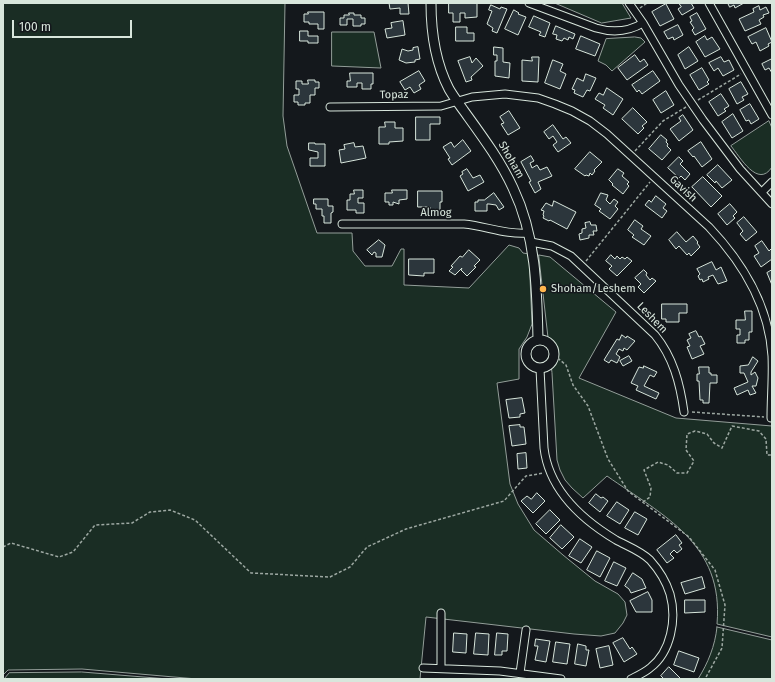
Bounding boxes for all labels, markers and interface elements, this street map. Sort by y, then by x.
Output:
scale bar [14,12,134,38]
text: 100 m [19,20,51,34]
street label: Topaz [380,88,408,102]
street label: Shoham [495,139,527,181]
street label: Gavish [666,173,700,205]
street label: Almog [420,206,452,220]
place label: Shoham/Leshem [551,282,636,296]
marker: Shoham/Leshem [538,284,548,294]
street label: Leshem [634,300,670,336]

